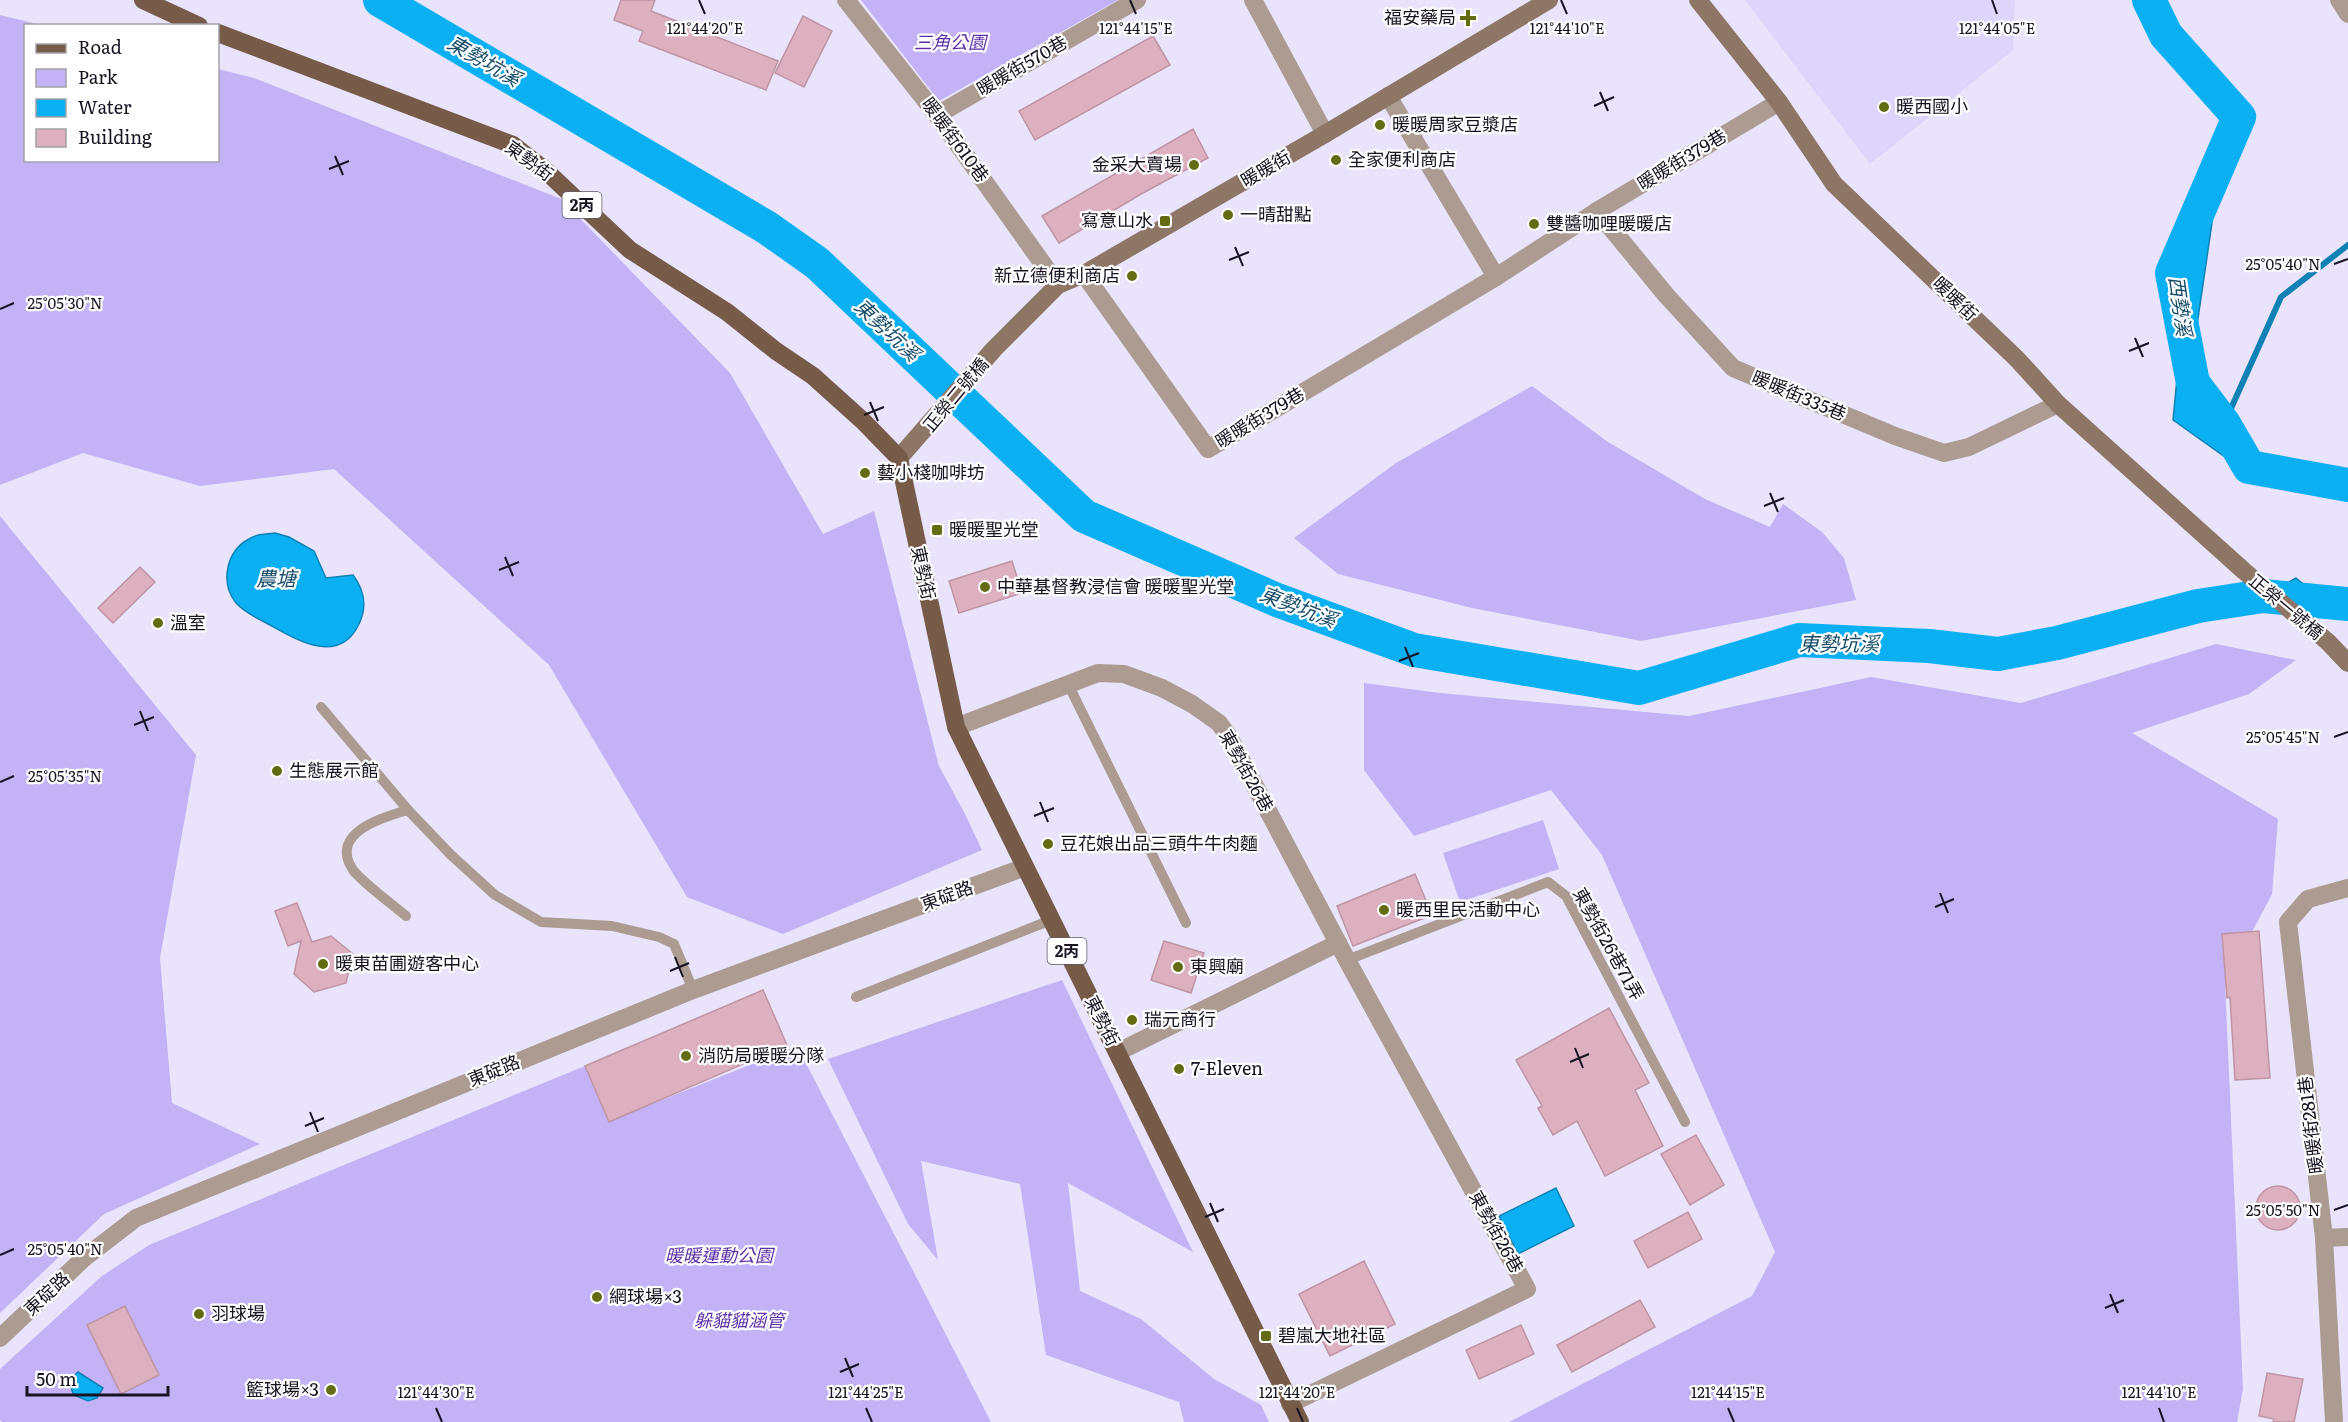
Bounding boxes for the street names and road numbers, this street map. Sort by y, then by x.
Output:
street label: 暖暖街570巷 [971,28,1072,102]
street label: 暖暖街610巷 [916,91,996,187]
street label: 暖暖街379巷 [1632,121,1731,196]
street label: 東勢街 [500,133,560,187]
street label: 暖暖街 [1235,143,1295,193]
road number: 2丙 [562,192,602,218]
street label: 暖暖街 [1927,269,1985,326]
street label: 正榮二號橋 [916,351,994,437]
street label: 暖暖街335巷 [1748,363,1851,427]
street label: 暖暖街379巷 [1210,379,1309,454]
street label: 東勢街 [906,543,943,602]
street label: 正榮一號橋 [2244,567,2330,645]
street label: 東勢街26巷 [1213,724,1281,817]
street label: 東碇路 [916,873,976,917]
street label: 東勢街26巷71弄 [1567,882,1651,1005]
road number: 2丙 [1048,938,1086,964]
street label: 東勢街 [1079,990,1128,1051]
street label: 東碇路 [463,1047,524,1092]
street label: 暖暖街281巷 [2290,1075,2329,1176]
street label: 東勢街26巷 [1463,1185,1531,1278]
street label: 東碇路 [17,1265,75,1321]

